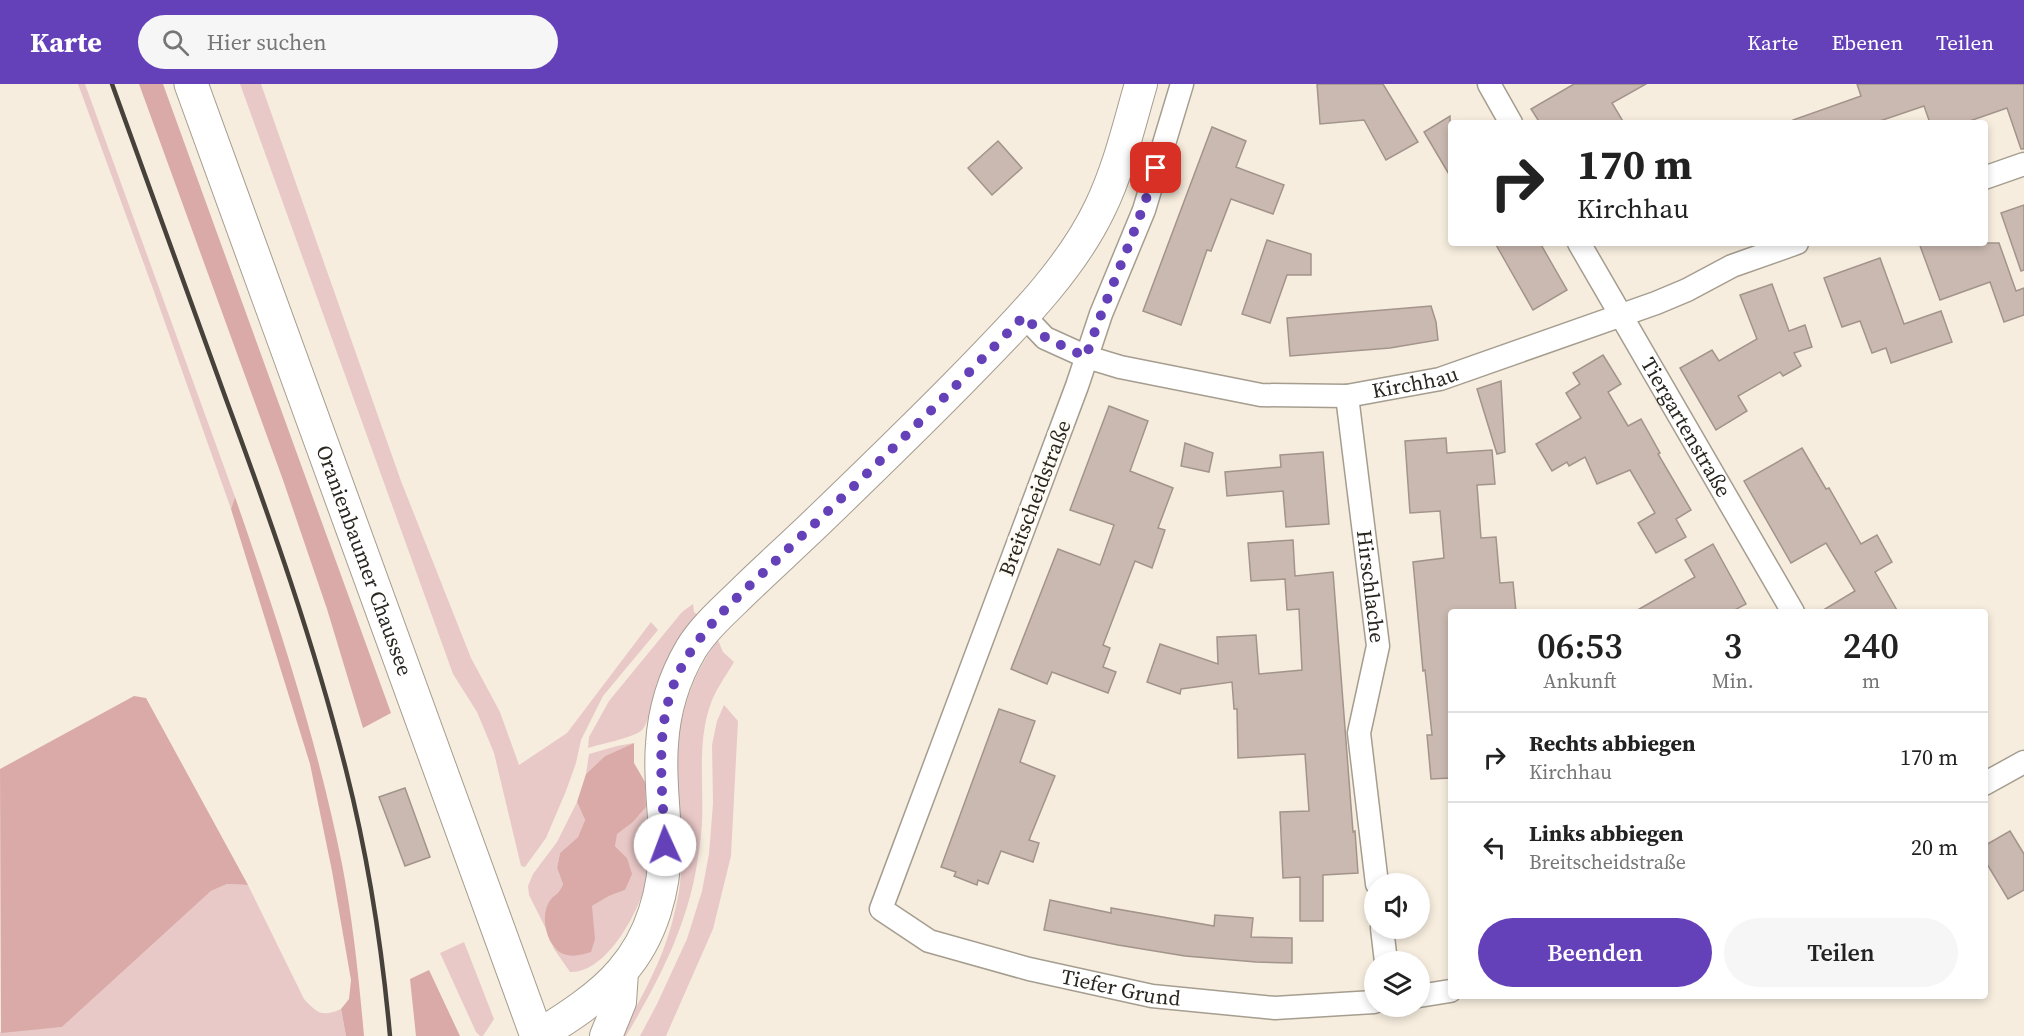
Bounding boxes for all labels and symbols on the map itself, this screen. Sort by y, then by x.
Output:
pin [1130,142,1181,193]
street label: Tiergartenstraße [1634,352,1738,502]
street label: Kirchhau [1370,359,1462,405]
street label: Breitscheidstraße [991,416,1078,580]
street label: Oranienbaumer Chaussee [309,441,420,680]
street label: Hirschlache [1350,528,1392,645]
position arrow [633,813,697,877]
street label: Tiefer Grund [1059,961,1182,1013]

